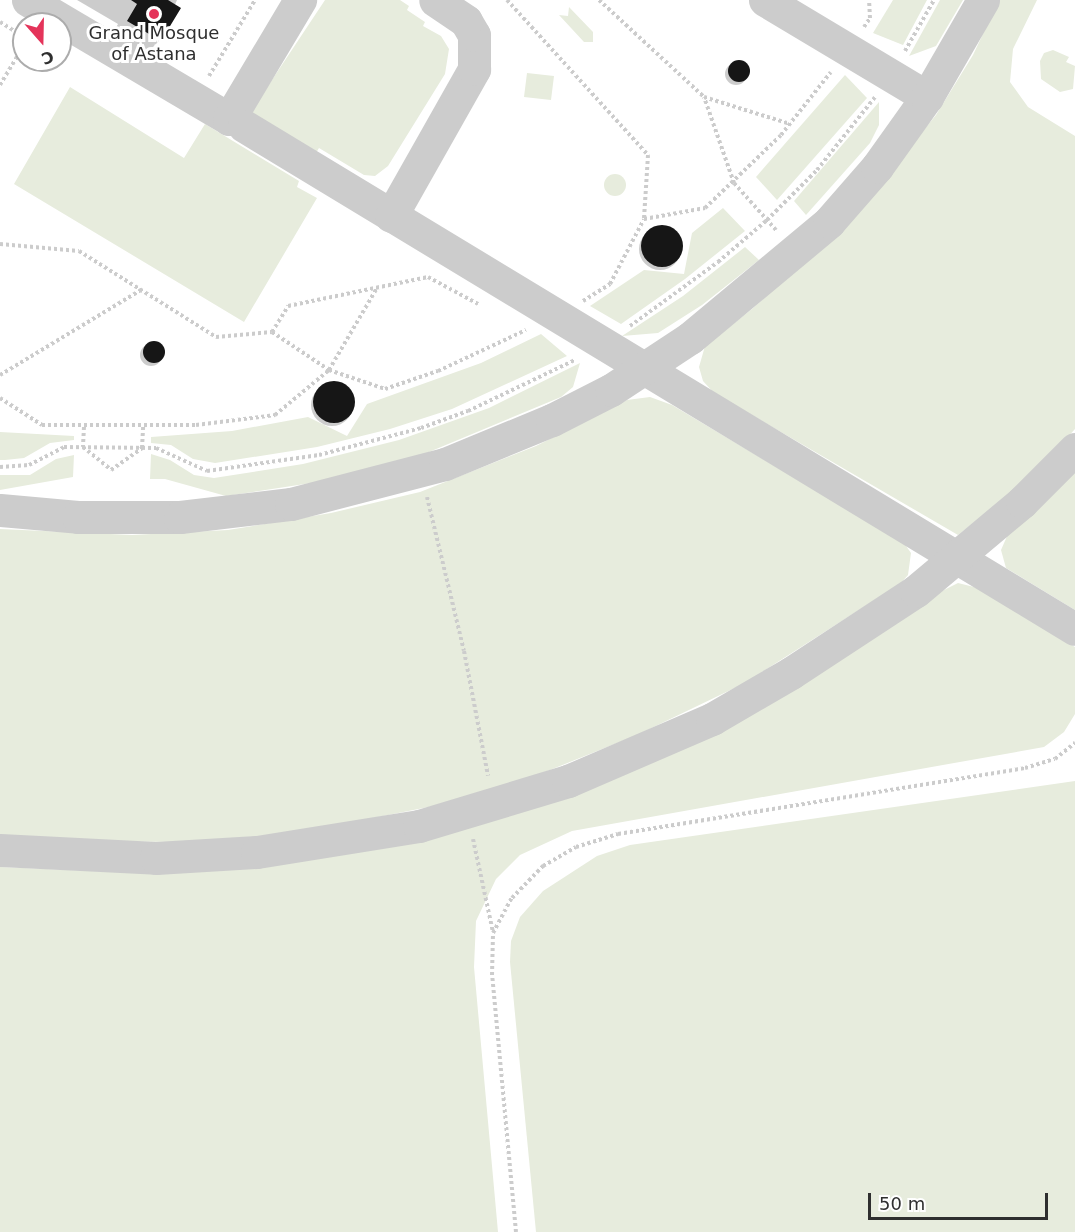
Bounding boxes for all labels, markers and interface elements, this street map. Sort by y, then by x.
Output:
marker: Grand Mosque of Astana [147,7,161,21]
north arrow [12,12,72,72]
place label: Grand Mosque of Astana [89,23,219,66]
text: С [39,47,56,68]
scale bar [871,1181,1051,1219]
text: 50 m [879,1193,925,1214]

